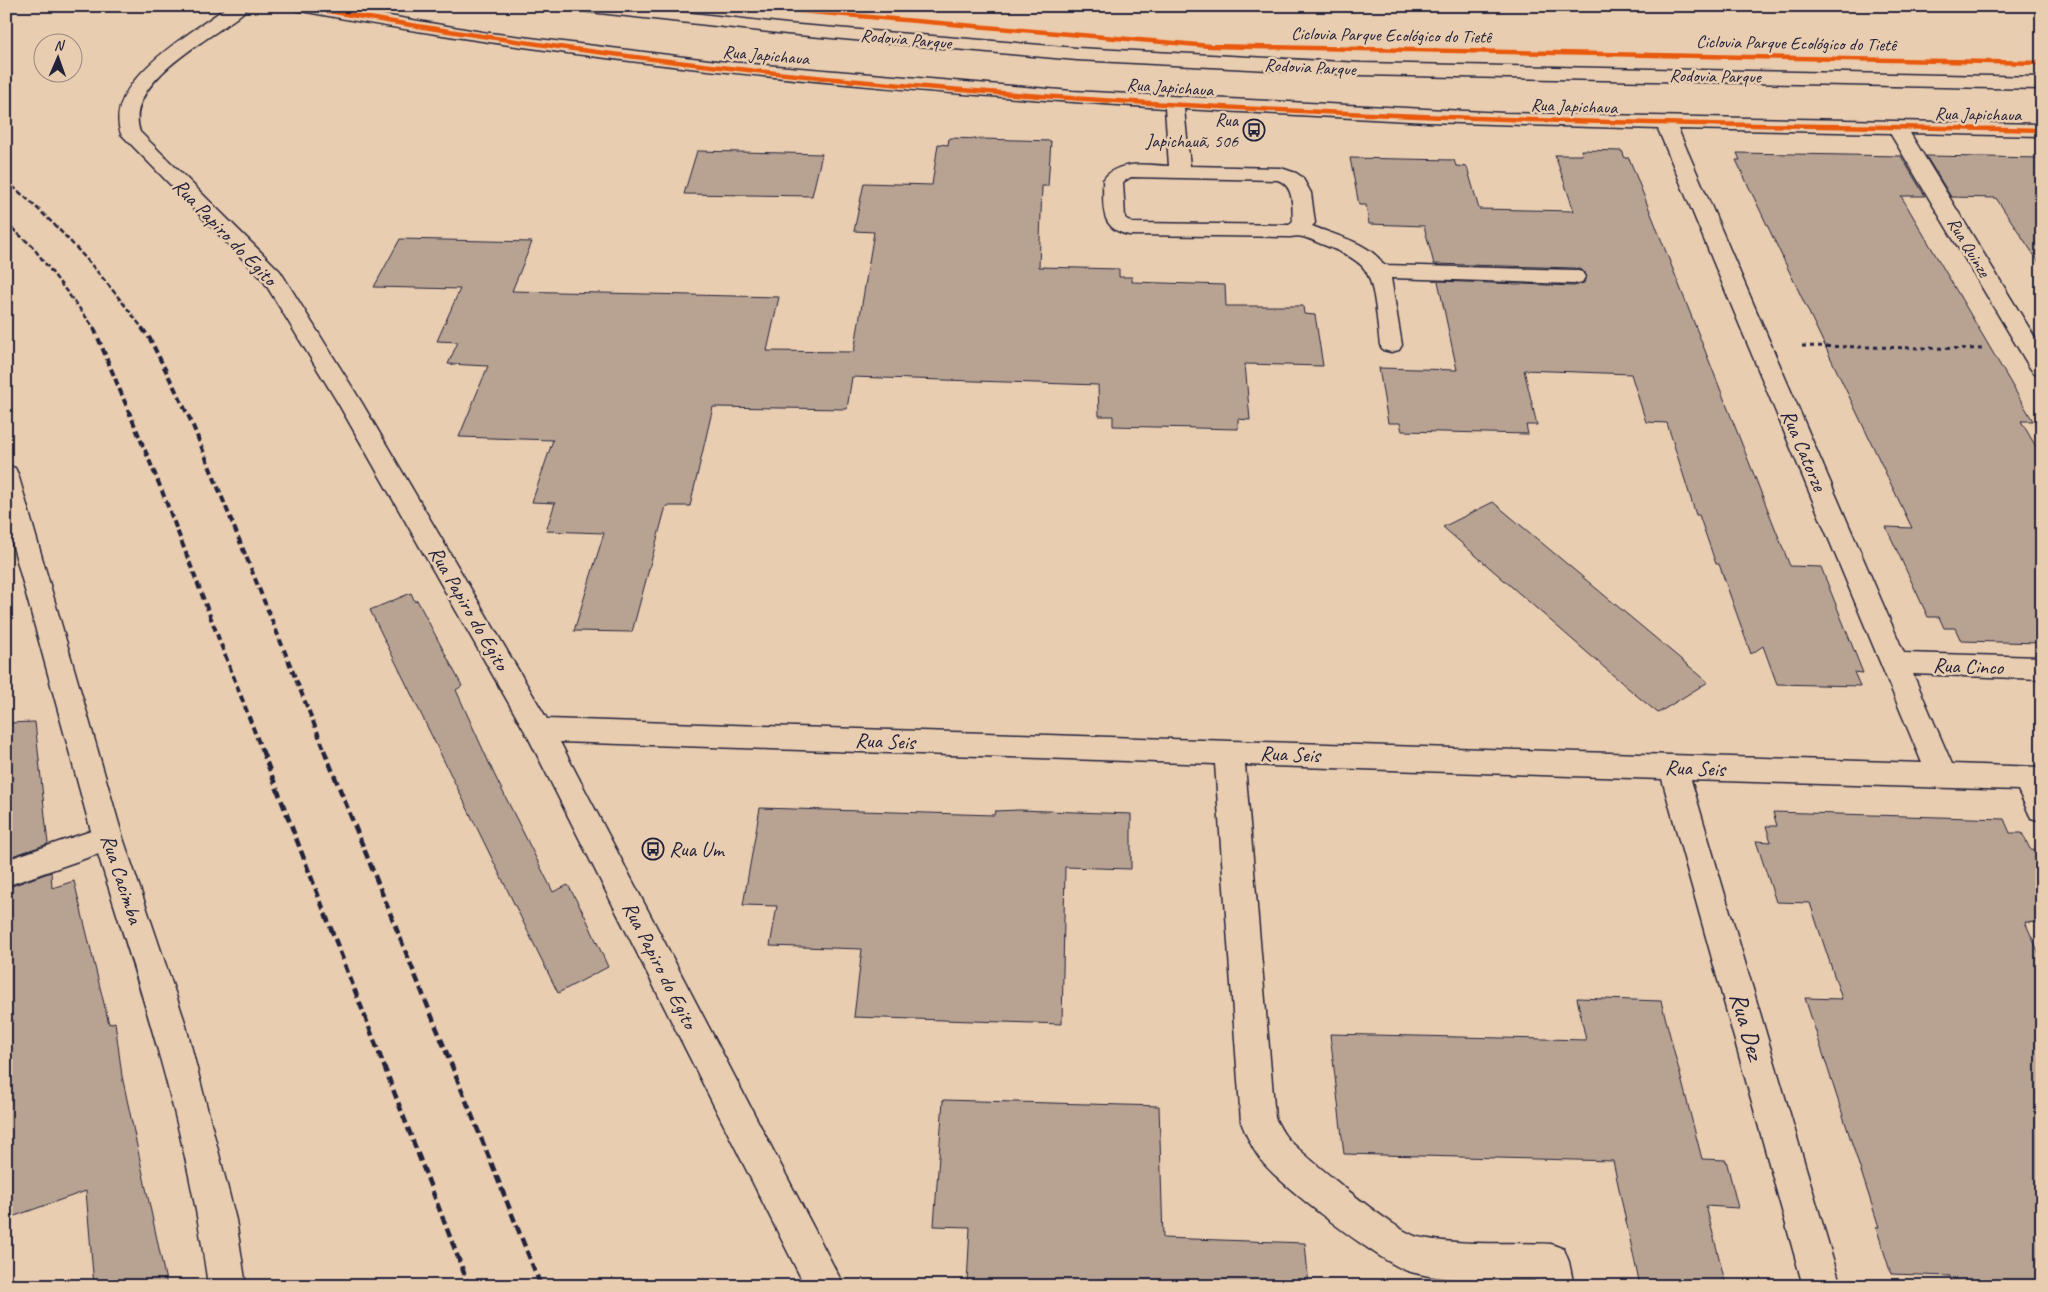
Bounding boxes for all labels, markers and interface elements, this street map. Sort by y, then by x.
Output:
street label: Ciclovia Parque Ecológico do Tietê [1291,22,1493,48]
street label: Rodovia Parque [860,24,954,54]
street label: Ciclovia Parque Ecológico do Tietê [1696,30,1898,56]
north arrow [32,32,82,82]
text: N [54,37,65,54]
street label: Rua Japichaua [722,40,811,70]
street label: Rodovia Parque [1264,54,1357,80]
street label: Rodovia Parque [1669,64,1762,88]
street label: Rua Japichaua [1126,73,1215,101]
street label: Rua Japichaua [1530,93,1619,119]
street label: Rua Japichaua [1934,102,2023,126]
place label: Rua Japichauã, 506 [1145,109,1240,152]
bus stop icon: Rua Japichauã, 506 [1242,118,1266,142]
street label: Rua Papiro do Egito [167,173,284,293]
street label: Rua Quinze [1943,213,1996,282]
street label: Rua Catorze [1775,405,1833,496]
street label: Rua Papiro do Egito [423,541,516,677]
street label: Rua Cinco [1932,652,2005,680]
street label: Rua Seis [855,727,917,755]
street label: Rua Seis [1260,740,1322,768]
street label: Rua Seis [1665,754,1727,782]
street label: Rua Cacimba [95,831,149,928]
place label: Rua Um [669,836,726,862]
bus stop icon: Rua Um [641,837,665,861]
street label: Rua Papiro do Egito [617,897,704,1035]
street label: Rua Dez [1722,989,1773,1066]

